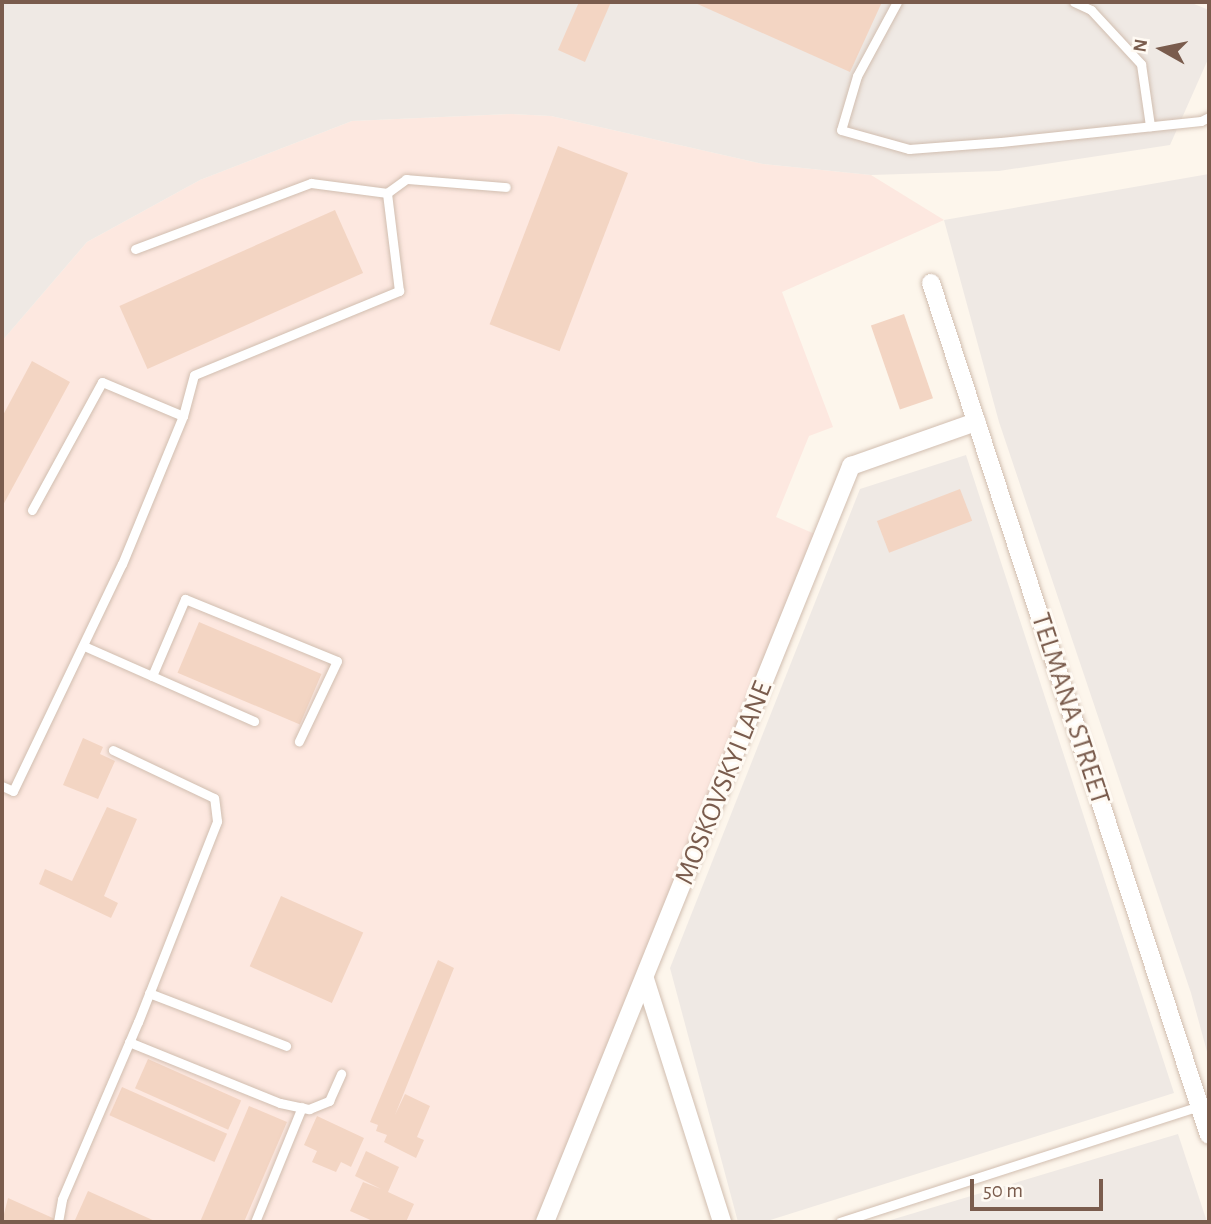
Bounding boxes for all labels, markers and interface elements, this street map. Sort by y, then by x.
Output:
north arrow [1127,14,1197,84]
text: N [1130,38,1151,54]
street label: TELMANA STREET [1023,609,1117,809]
street label: MOSKOVSKYI LANE [668,676,780,890]
scale bar [973,1164,1106,1208]
text: 50 m [983,1180,1023,1201]

